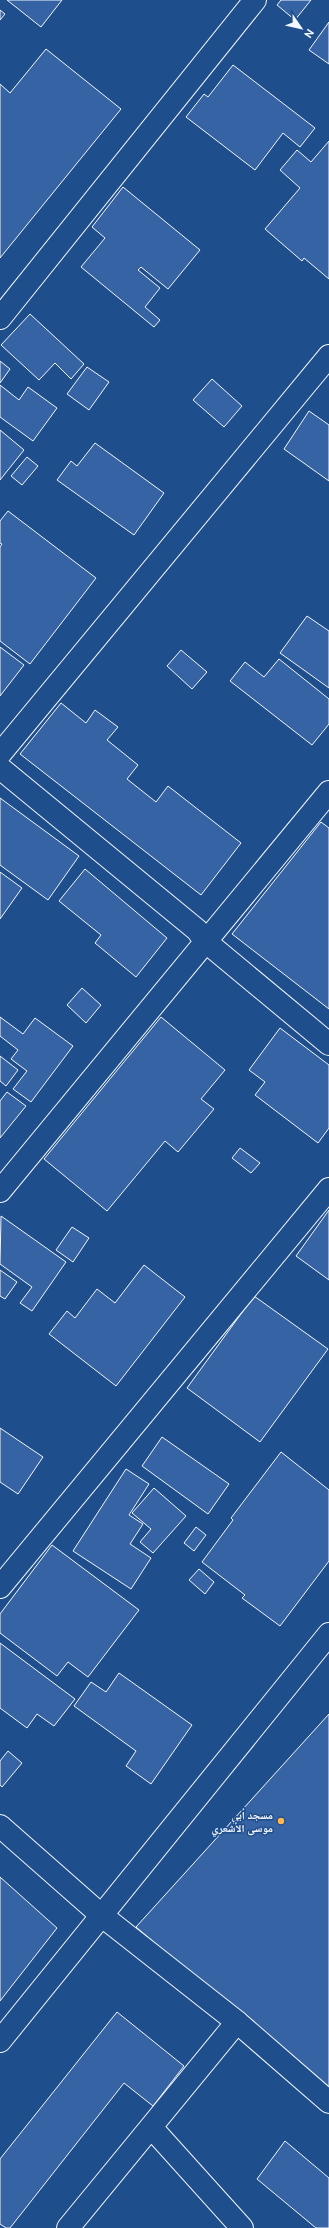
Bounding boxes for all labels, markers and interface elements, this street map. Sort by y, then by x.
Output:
north arrow [281,8,321,48]
text: N [302,27,317,40]
place label: مسجد أبي موسى الأشعري [211,1808,273,1837]
marker: مسجد أبي موسى الأشعري [276,1816,286,1826]

